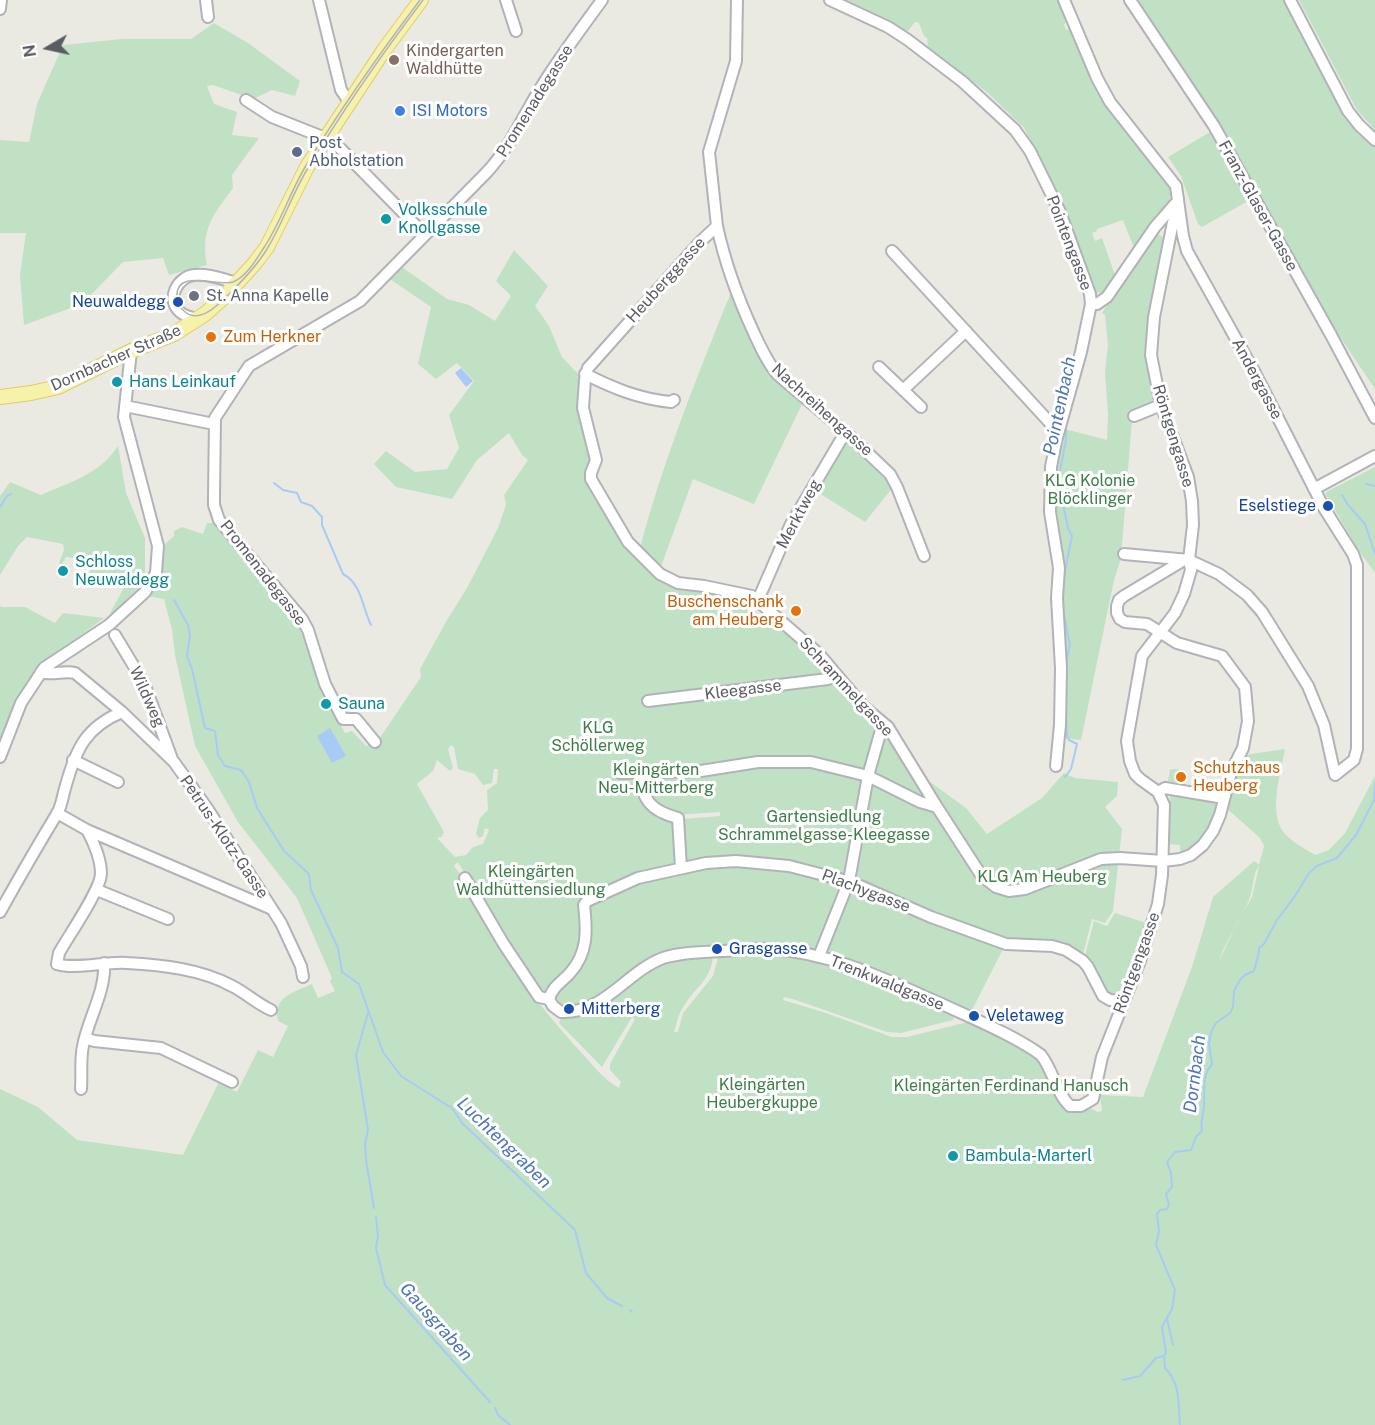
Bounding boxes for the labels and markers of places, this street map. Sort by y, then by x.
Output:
place label: Kindergarten Waldhütte [406,41,504,79]
marker: Kindergarten Waldhütte [387,53,401,67]
place label: ISI Motors [412,101,488,121]
marker: ISI Motors [393,104,407,118]
place label: Post Abholstation [309,133,404,171]
marker: Post Abholstation [290,145,304,159]
place label: Volksschule Knollgasse [398,200,488,238]
marker: Volksschule Knollgasse [379,212,393,226]
place label: St. Anna Kapelle [206,286,329,306]
marker: St. Anna Kapelle [187,289,201,303]
place label: Neuwaldegg [72,292,166,312]
marker: Neuwaldegg [171,295,185,309]
place label: Zum Herkner [223,327,321,347]
marker: Zum Herkner [204,330,218,344]
place label: Hans Leinkauf [129,372,236,392]
marker: Hans Leinkauf [110,375,124,389]
place label: Eselstiege [1239,496,1316,516]
marker: Eselstiege [1321,499,1335,513]
place label: Schloss Neuwaldegg [75,552,169,590]
marker: Schloss Neuwaldegg [56,564,70,578]
place label: Buschenschank am Heuberg [667,592,784,630]
marker: Buschenschank am Heuberg [789,604,803,618]
place label: Sauna [338,694,385,714]
marker: Sauna [319,697,333,711]
place label: Schutzhaus Heuberg [1193,758,1280,796]
marker: Schutzhaus Heuberg [1174,770,1188,784]
place label: Grasgasse [729,939,807,959]
marker: Grasgasse [710,942,724,956]
place label: Mitterberg [581,999,660,1019]
marker: Mitterberg [562,1002,576,1016]
place label: Veletaweg [986,1006,1064,1026]
marker: Veletaweg [967,1009,981,1023]
place label: Bambula-Marterl [965,1146,1092,1166]
marker: Bambula-Marterl [946,1149,960,1163]

